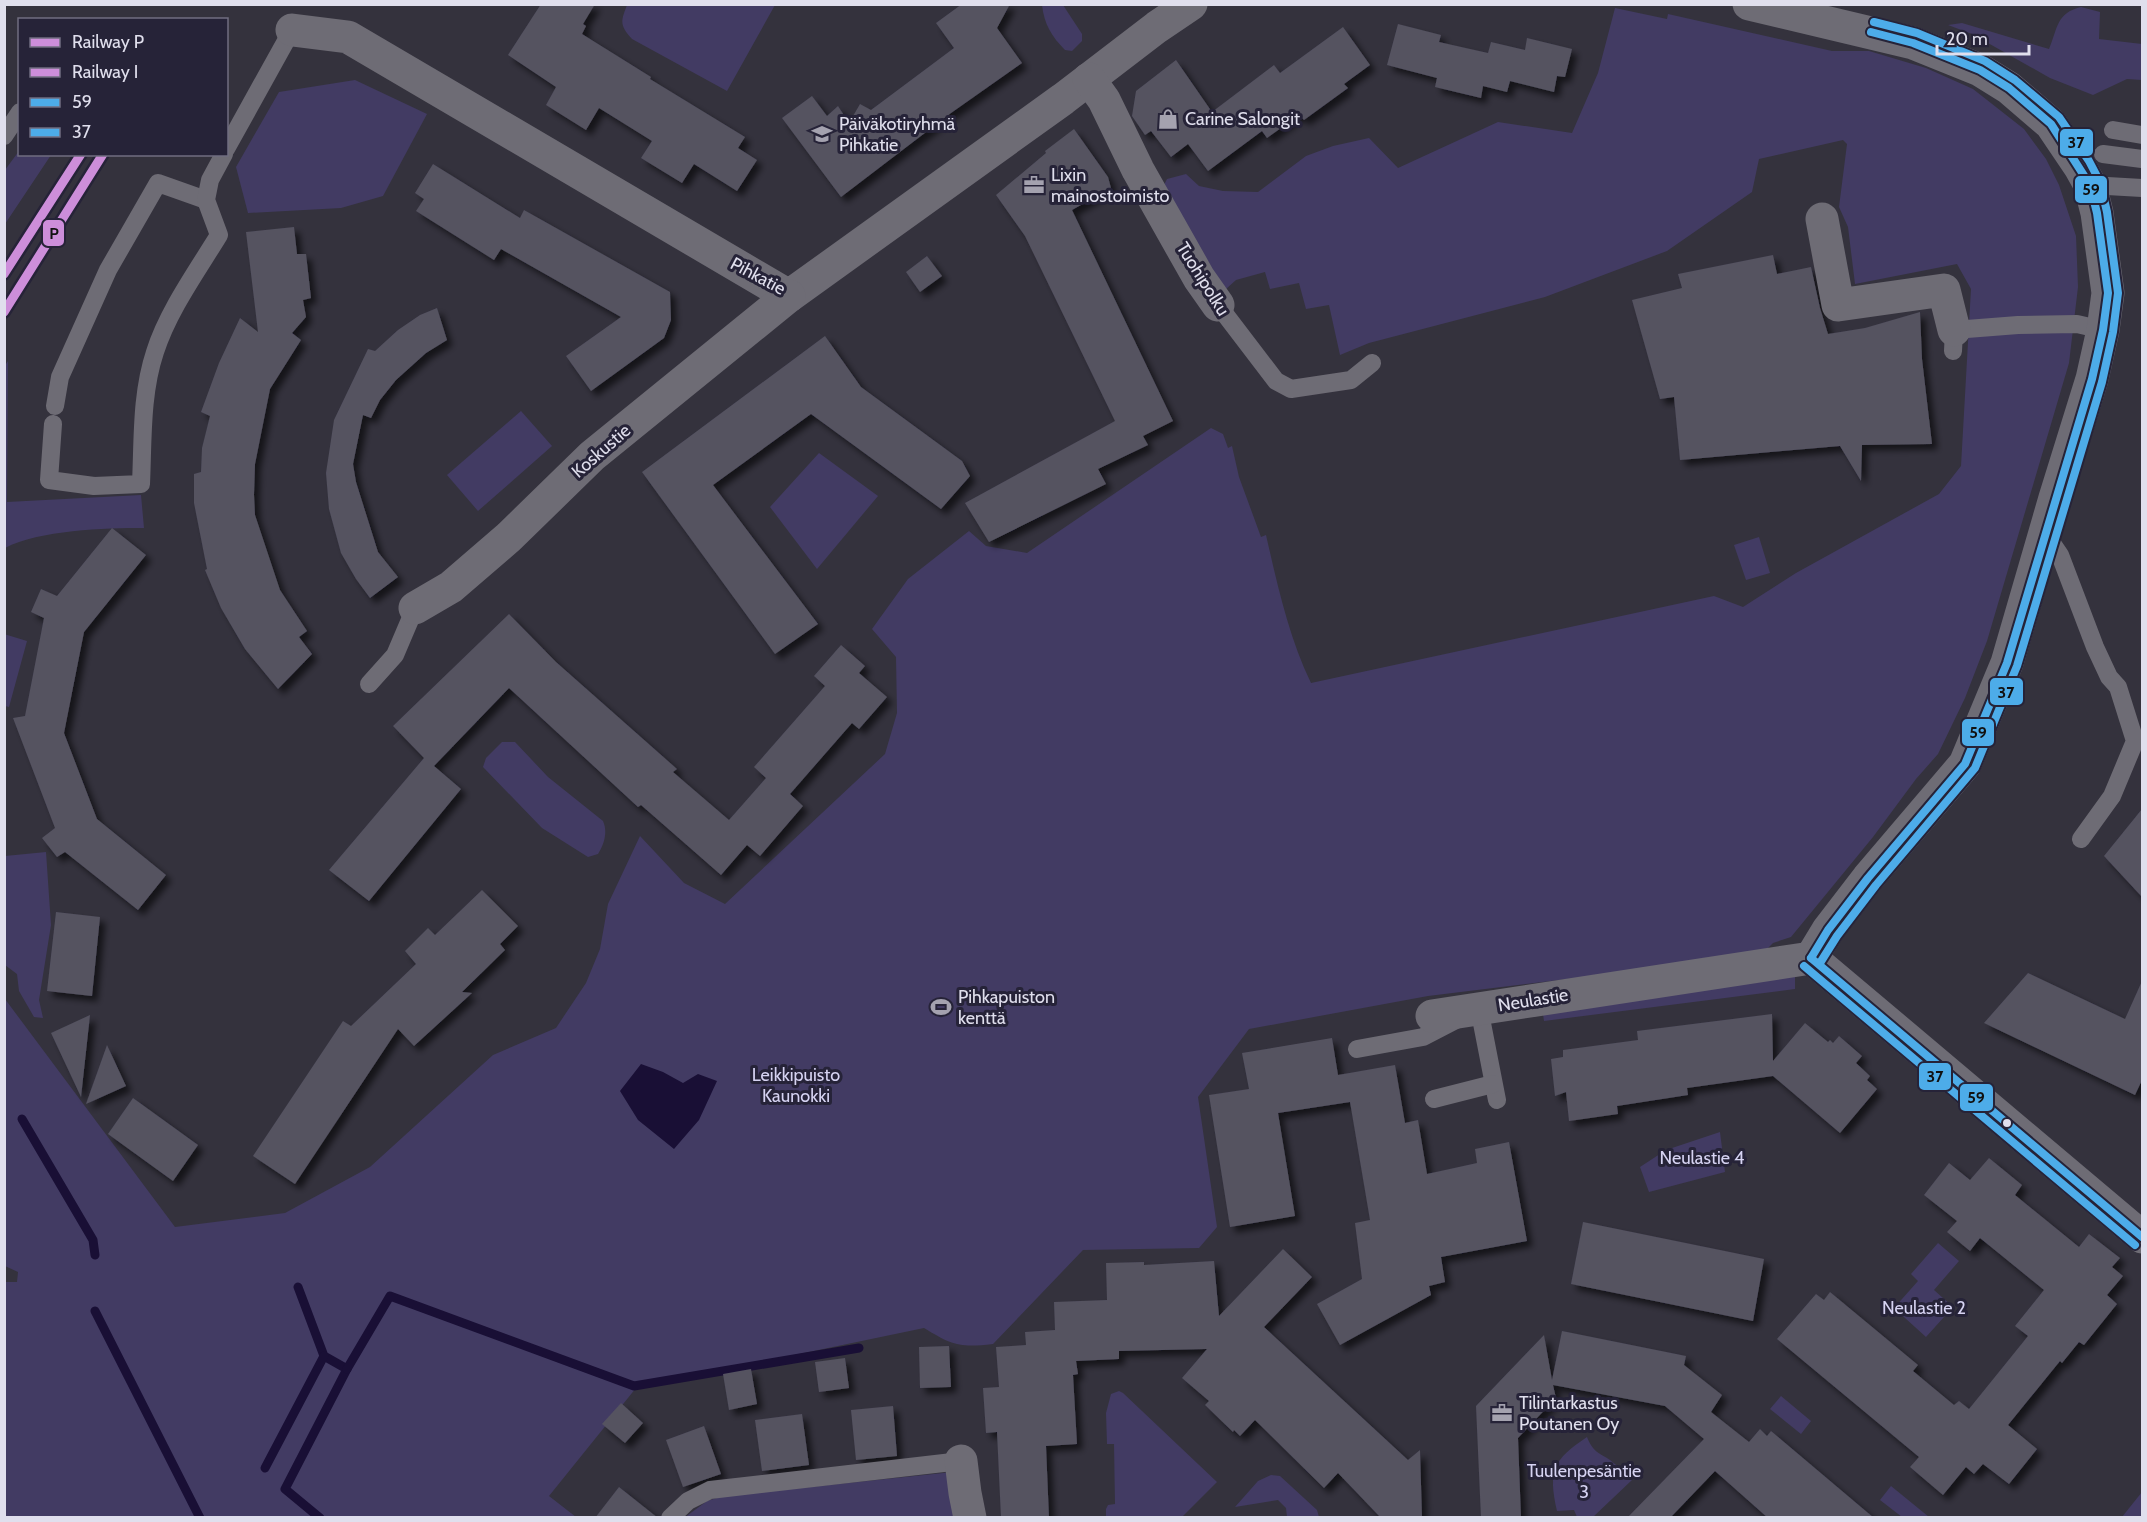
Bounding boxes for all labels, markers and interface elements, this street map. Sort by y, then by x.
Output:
legend [18,18,228,156]
scale bar [1937,18,2028,56]
text: 20 m [1946,28,1988,50]
text: Railway P [72,31,144,53]
text: Railway I [72,61,138,83]
text: 59 [72,91,92,113]
shop icon: Carine Salongit [1156,107,1180,131]
place label: Carine Salongit [1185,108,1300,130]
place label: Päiväkotiryhmä Pihkatie [839,113,956,156]
text: 37 [72,121,91,143]
school or university icon: Päiväkotiryhmä Pihkatie [810,122,834,146]
line badge: 37 [2059,128,2094,157]
text: 37 [2068,133,2085,152]
place label: Lixin mainostoimisto [1051,164,1169,207]
office icon: Lixin mainostoimisto [1022,173,1046,197]
line badge: 59 [2074,175,2108,204]
text: 59 [2082,180,2100,199]
line badge: P [42,219,65,247]
text: P [49,224,59,243]
street label: Tuohipolku [1172,238,1234,320]
street label: Pihkatie [727,252,789,300]
street label: Koskustie [567,419,635,483]
line badge: 37 [1989,677,2024,706]
text: 37 [1998,683,2015,702]
line badge: 59 [1961,718,1995,747]
text: 59 [1969,723,1987,742]
street label: Neulastie [1496,984,1570,1016]
place label: Pihkapuiston kenttä [958,986,1055,1029]
sports icon: Pihkapuiston kenttä [929,995,953,1019]
line badge: 37 [1918,1062,1952,1091]
park label: Leikkipuisto Kaunokki [752,1064,840,1107]
text: 37 [1927,1067,1944,1086]
line badge: 59 [1959,1083,1994,1112]
text: 59 [1967,1088,1985,1107]
unlabelled marker [2001,1117,2013,1129]
park label: Neulastie 4 [1660,1147,1744,1169]
park label: Neulastie 2 [1882,1297,1966,1319]
place label: Tilintarkastus Poutanen Oy [1519,1392,1619,1435]
office icon: Tilintarkastus Poutanen Oy [1490,1401,1514,1425]
park label: Tuulenpesäntie 3 [1527,1460,1641,1503]

